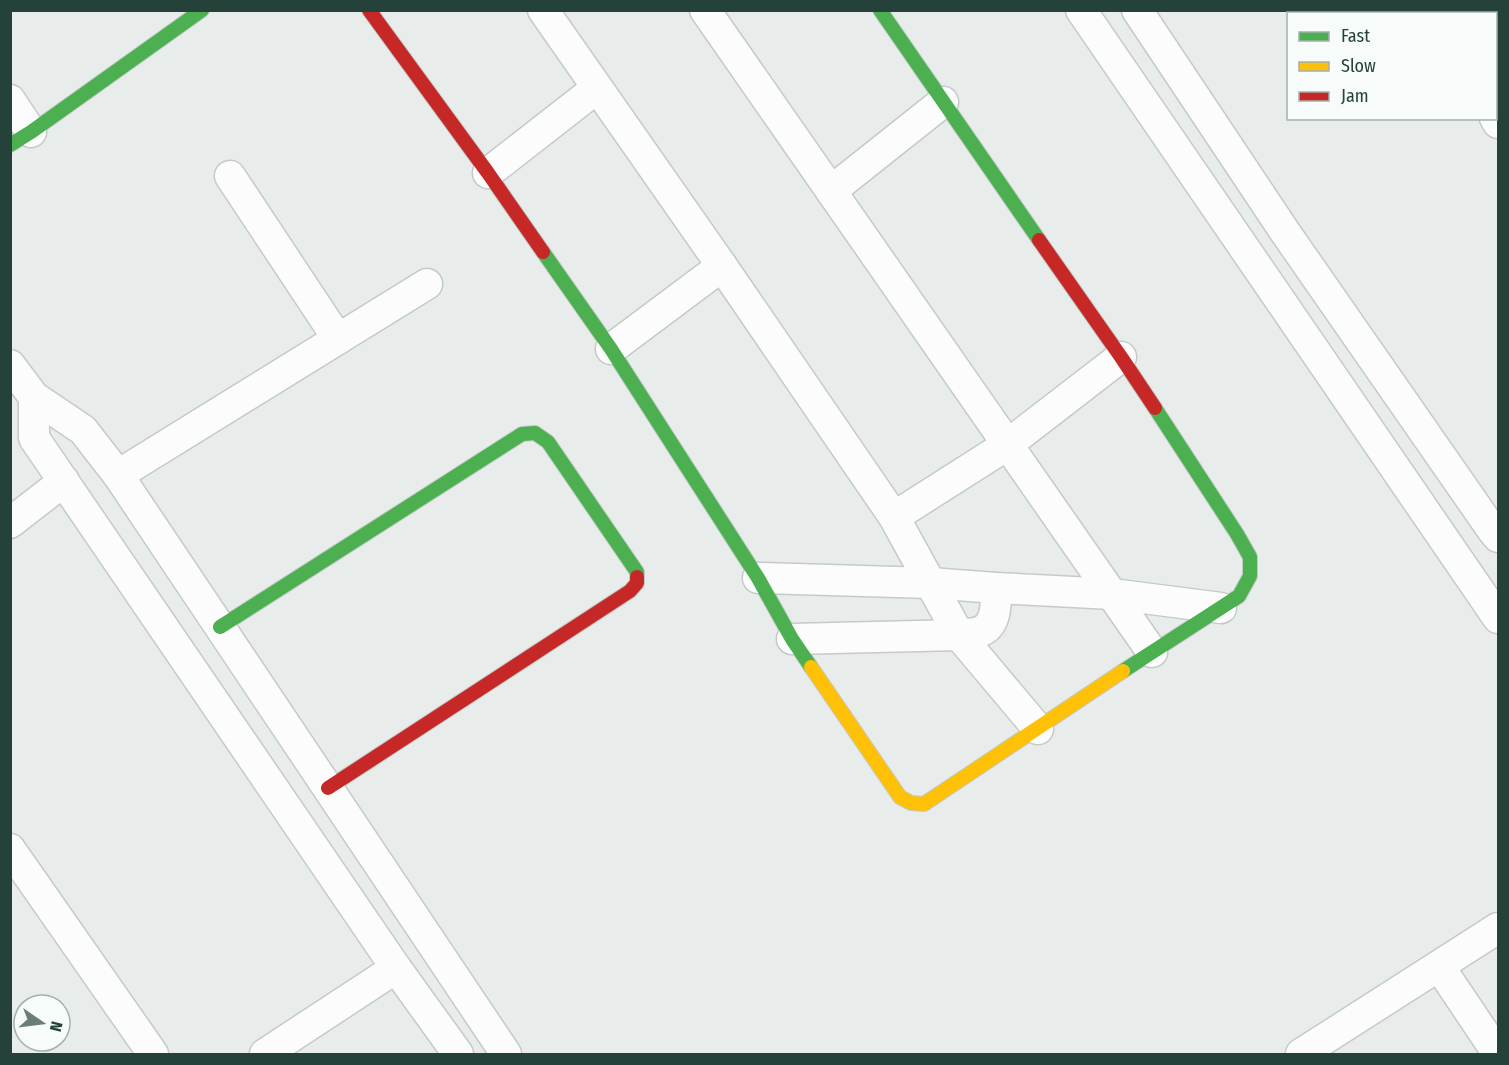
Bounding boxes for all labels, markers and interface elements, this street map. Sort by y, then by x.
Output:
legend [1287,12,1497,120]
text: Fast [1341,25,1370,47]
text: Slow [1341,55,1376,77]
text: Jam [1341,85,1369,107]
north arrow [12,993,72,1053]
text: N [46,1020,66,1033]

